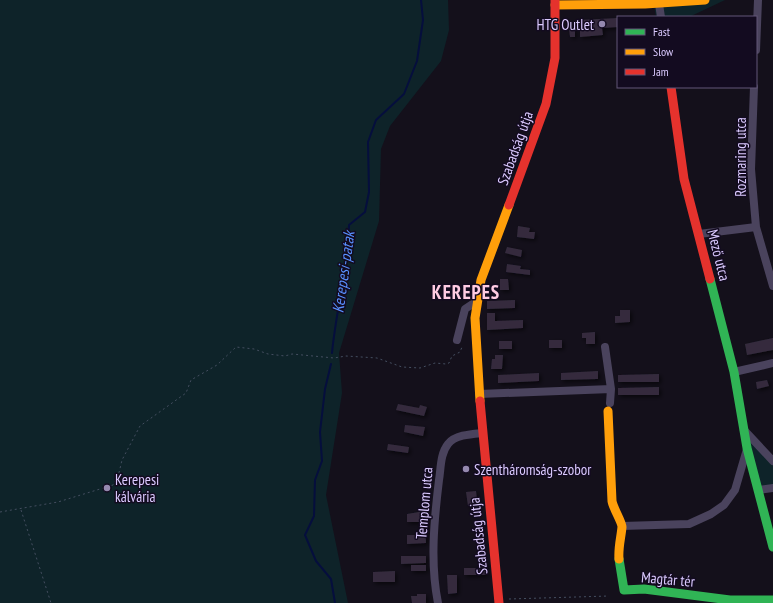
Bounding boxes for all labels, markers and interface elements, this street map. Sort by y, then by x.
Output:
place label: HTG Outlet [537,15,594,34]
legend [617,16,757,88]
marker: HTG Outlet [597,19,607,29]
text: Fast [653,24,671,39]
text: Slow [653,44,674,59]
text: Jam [652,64,669,79]
street label: Szabadság útja [493,108,537,188]
street label: Rozmaring utca [731,117,750,197]
street label: Mező utca [703,227,735,283]
water label: Kerepesi-patak [327,228,359,314]
district label: KEREPES [432,280,500,304]
place label: Szentháromság-szobor [474,460,592,479]
marker: Szentháromság-szobor [461,464,471,474]
street label: Templom utca [411,466,437,540]
place label: Kerepesi kálvária [115,470,159,506]
marker: Kerepesi kálvária [102,483,112,493]
street label: Szabadság útja [465,497,491,575]
street label: Magtár tér [640,567,696,591]

